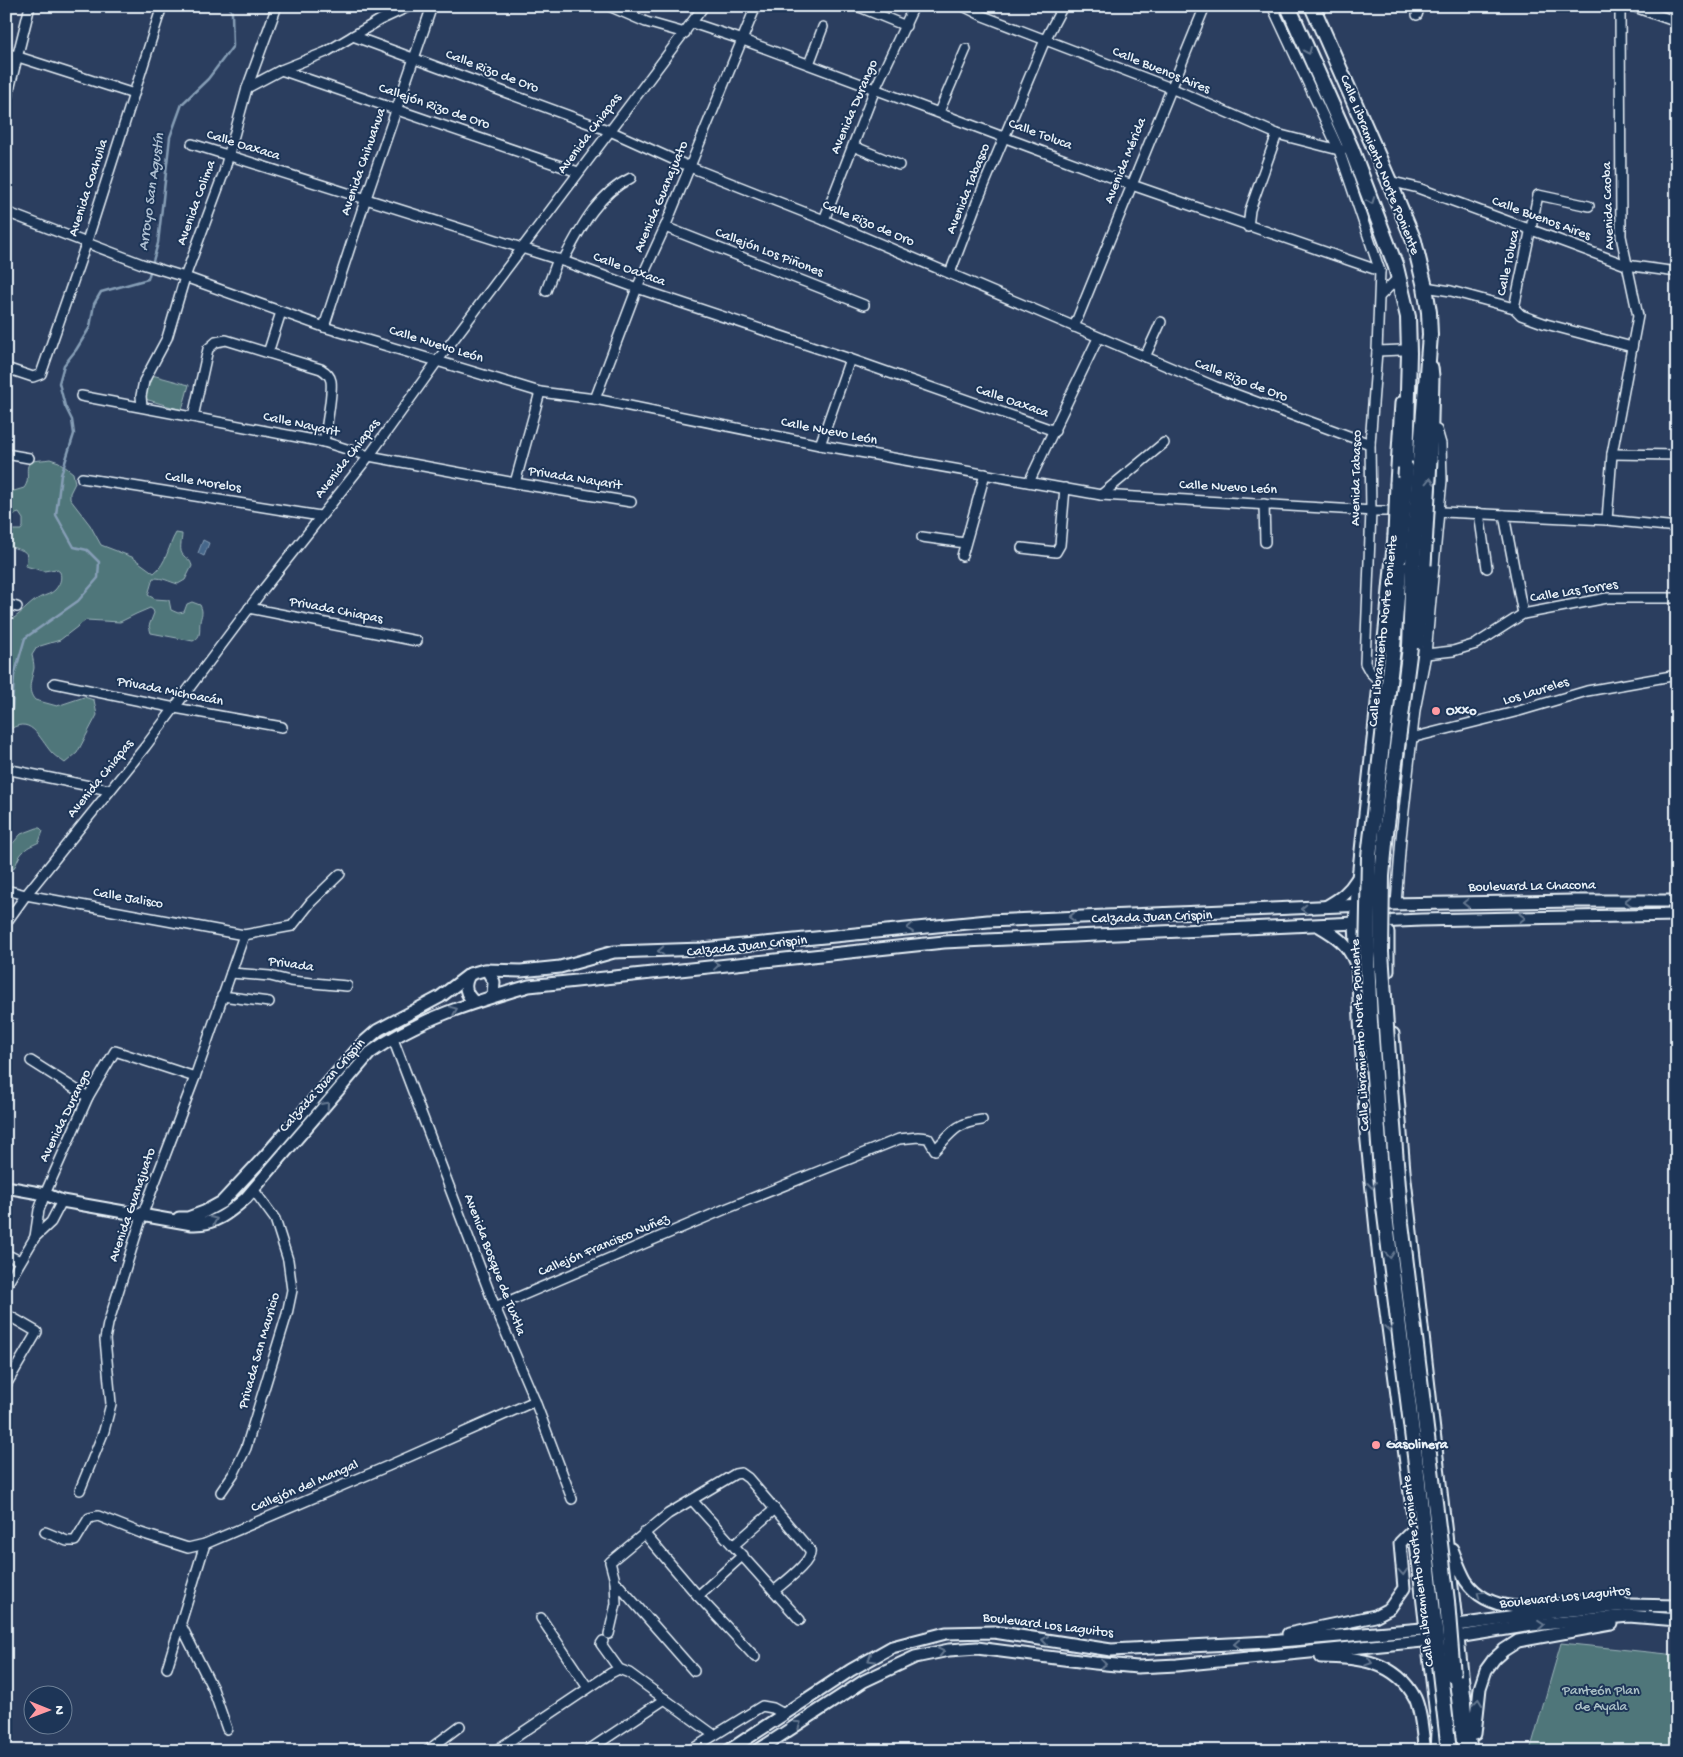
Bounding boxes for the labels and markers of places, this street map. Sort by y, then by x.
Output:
place label: Oxxo [1446,703,1477,720]
marker: Oxxo [1430,705,1442,717]
place label: Gasolinera [1386,1437,1449,1454]
marker: Gasolinera [1370,1439,1382,1451]

